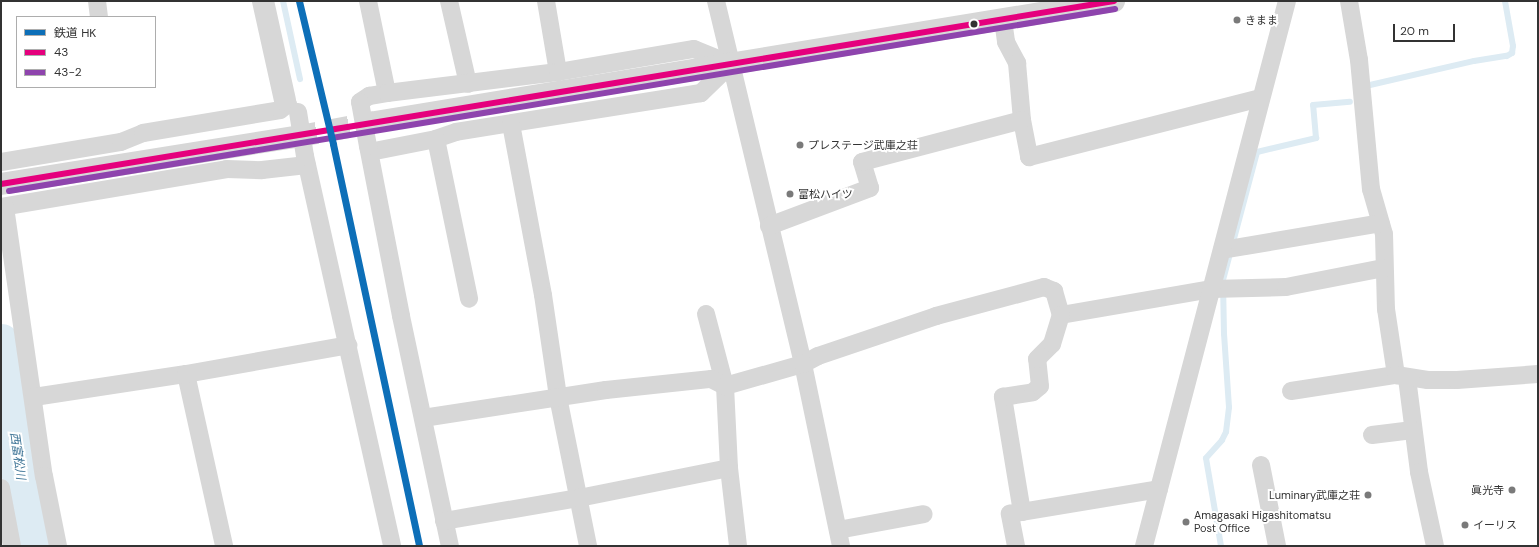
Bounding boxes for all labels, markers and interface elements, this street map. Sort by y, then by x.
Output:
place label: きまま [1245,13,1278,27]
marker: きまま [1232,15,1242,25]
legend [16,16,156,88]
scale bar [1395,16,1457,42]
unlabelled marker [969,19,979,29]
text: 20 m [1400,23,1429,39]
text: 鉄道 HK [54,25,96,41]
text: 43 [54,44,68,60]
text: 43-2 [54,64,82,80]
place label: プレステージ武庫之荘 [808,138,918,152]
marker: プレステージ武庫之荘 [795,140,805,150]
place label: 富松ハイツ [798,187,853,201]
marker: 富松ハイツ [785,189,795,199]
water label: 西富松川 [7,431,27,481]
place label: 眞光寺 [1471,483,1504,497]
marker: 眞光寺 [1507,485,1517,495]
place label: Luminary武庫之荘 [1269,488,1360,502]
marker: Luminary武庫之荘 [1363,490,1373,500]
place label: Amagasaki Higashitomatsu Post Office [1194,509,1331,535]
marker: Amagasaki Higashitomatsu Post Office [1181,517,1191,527]
place label: イーリス [1473,518,1517,532]
marker: イーリス [1460,520,1470,530]

